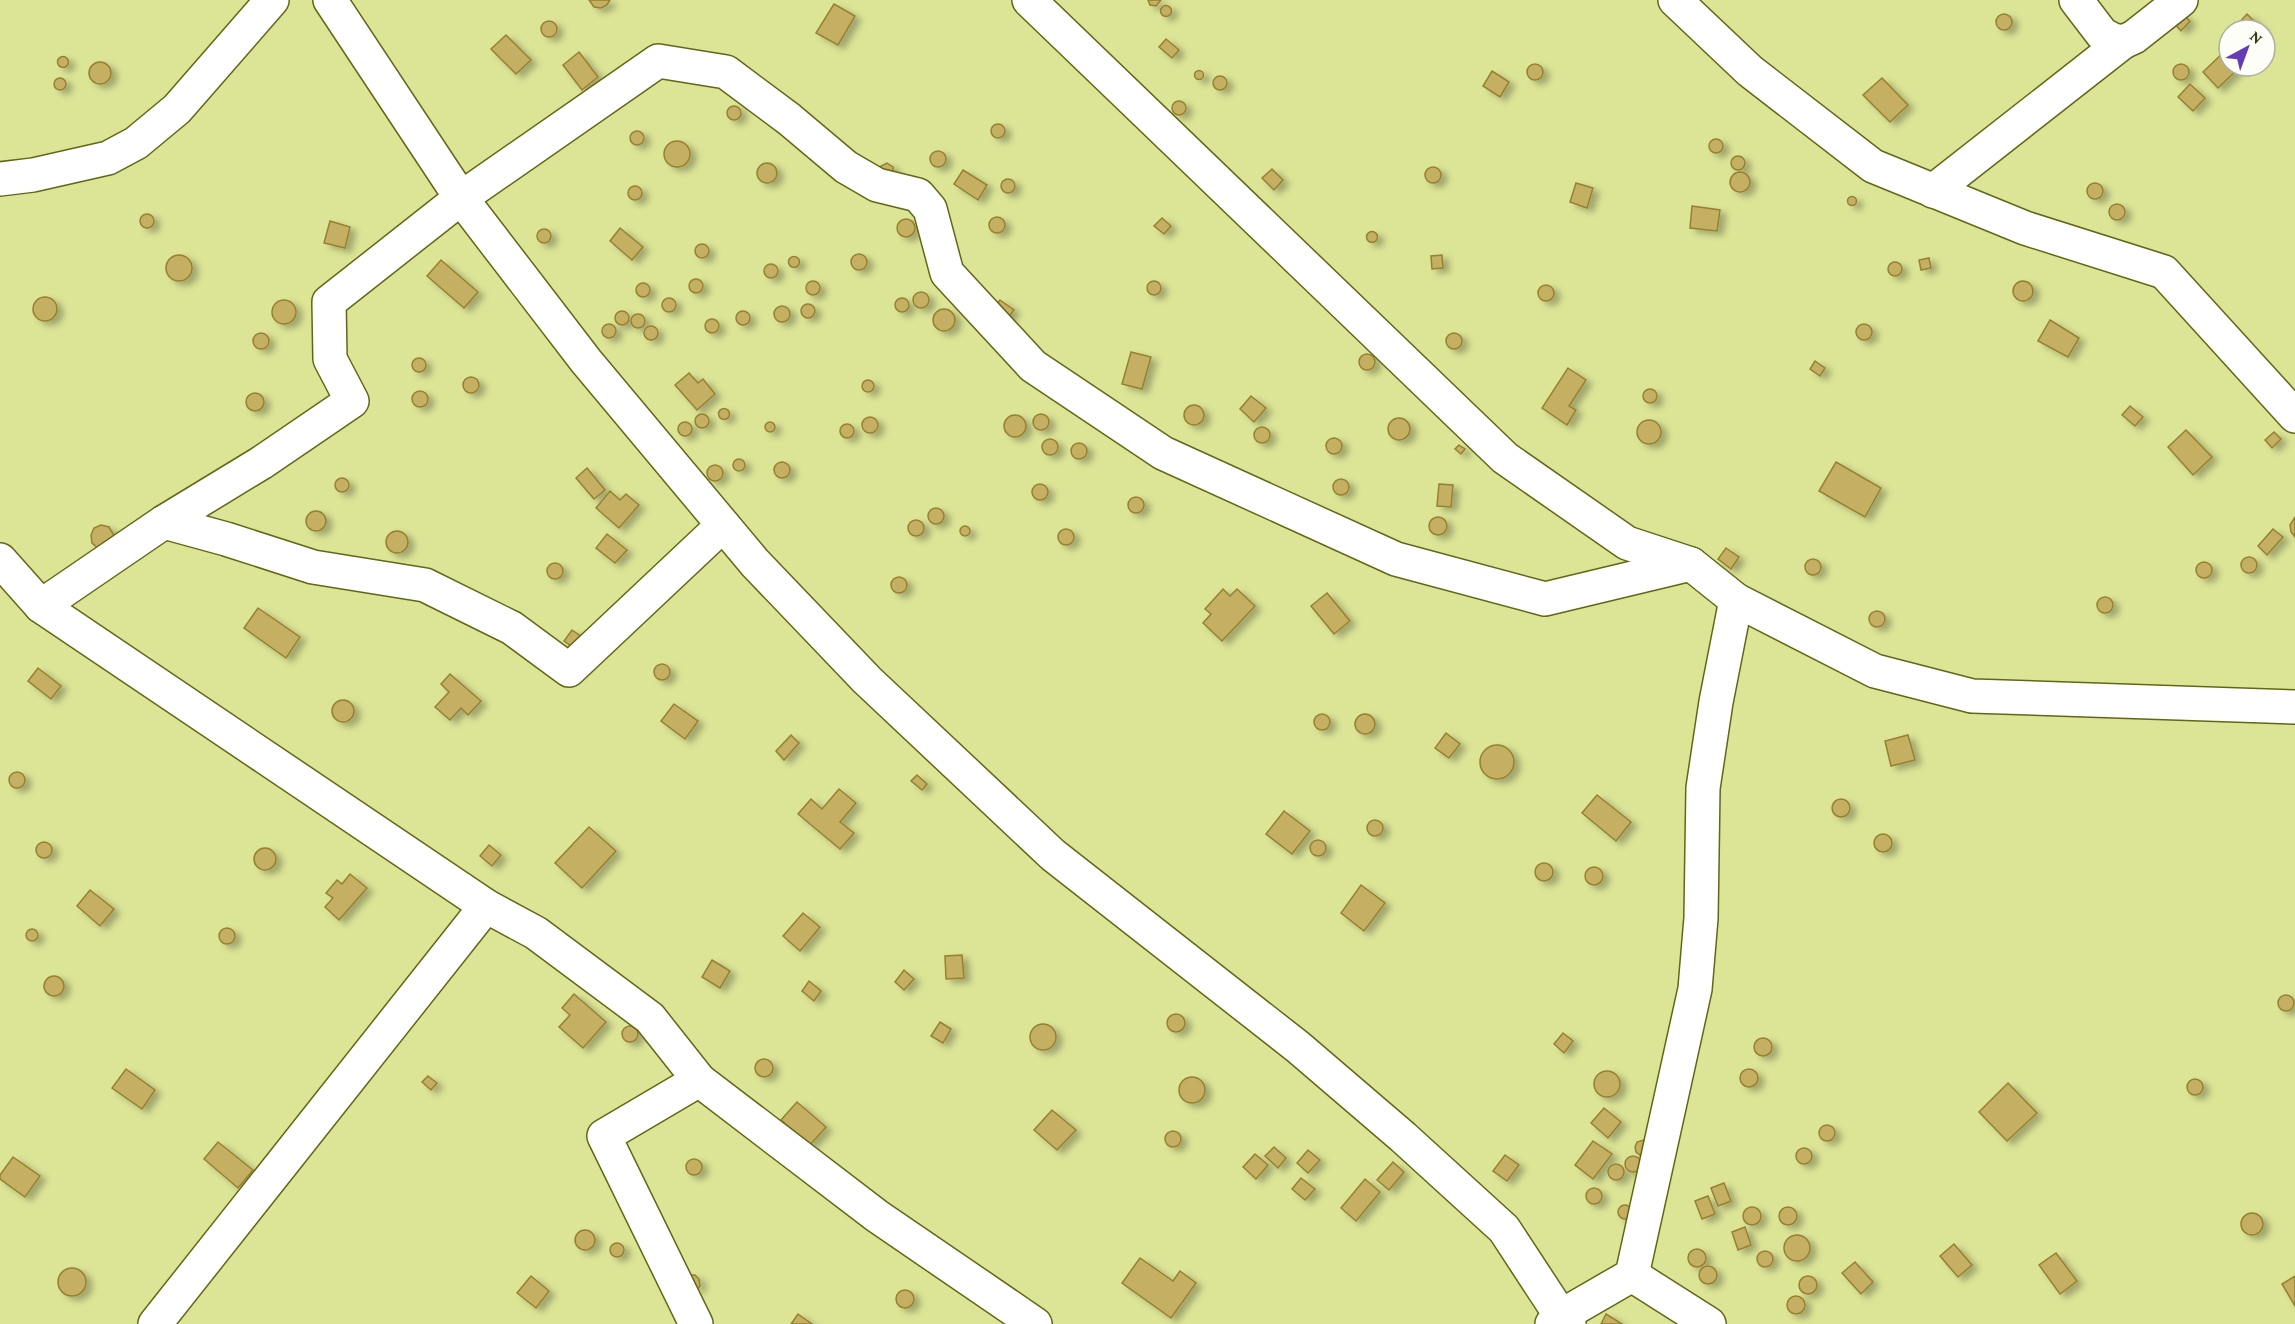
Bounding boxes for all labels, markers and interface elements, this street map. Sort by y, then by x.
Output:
north arrow [2217,18,2277,78]
text: N [2247,27,2266,47]

